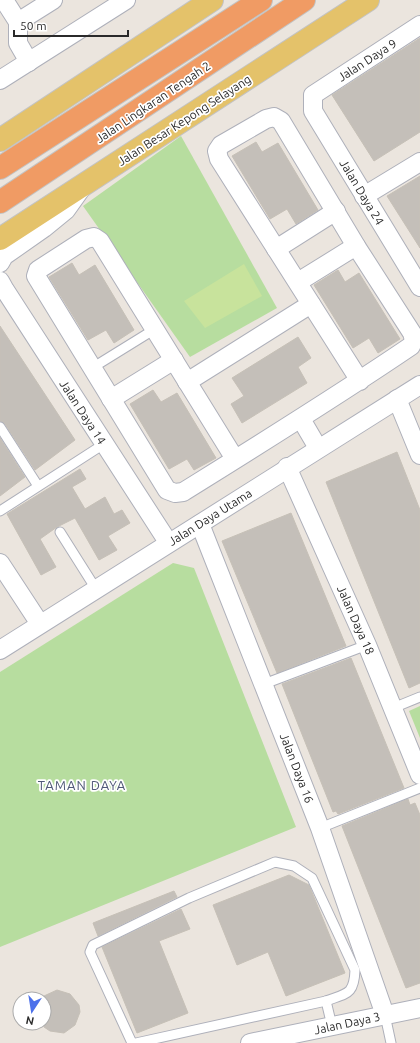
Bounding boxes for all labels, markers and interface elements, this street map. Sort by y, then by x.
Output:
scale bar [14,12,128,38]
text: 50 m [20,19,47,32]
street label: Jalan Daya 9 [335,36,399,84]
street label: Jalan Lingkaran Tengah 2 [93,59,213,145]
street label: Jalan Besar Kepong Selayang [115,72,253,168]
street label: Jalan Daya 24 [337,157,387,227]
street label: Jalan Daya 14 [57,377,109,447]
street label: Jalan Daya Utama [166,486,254,548]
street label: Jalan Daya 18 [335,584,377,657]
street label: Jalan Daya 16 [278,731,316,805]
district label: TAMAN DAYA [38,778,126,792]
north arrow [12,991,52,1031]
street label: Jalan Daya 3 [313,1010,381,1036]
text: N [25,1014,35,1028]

